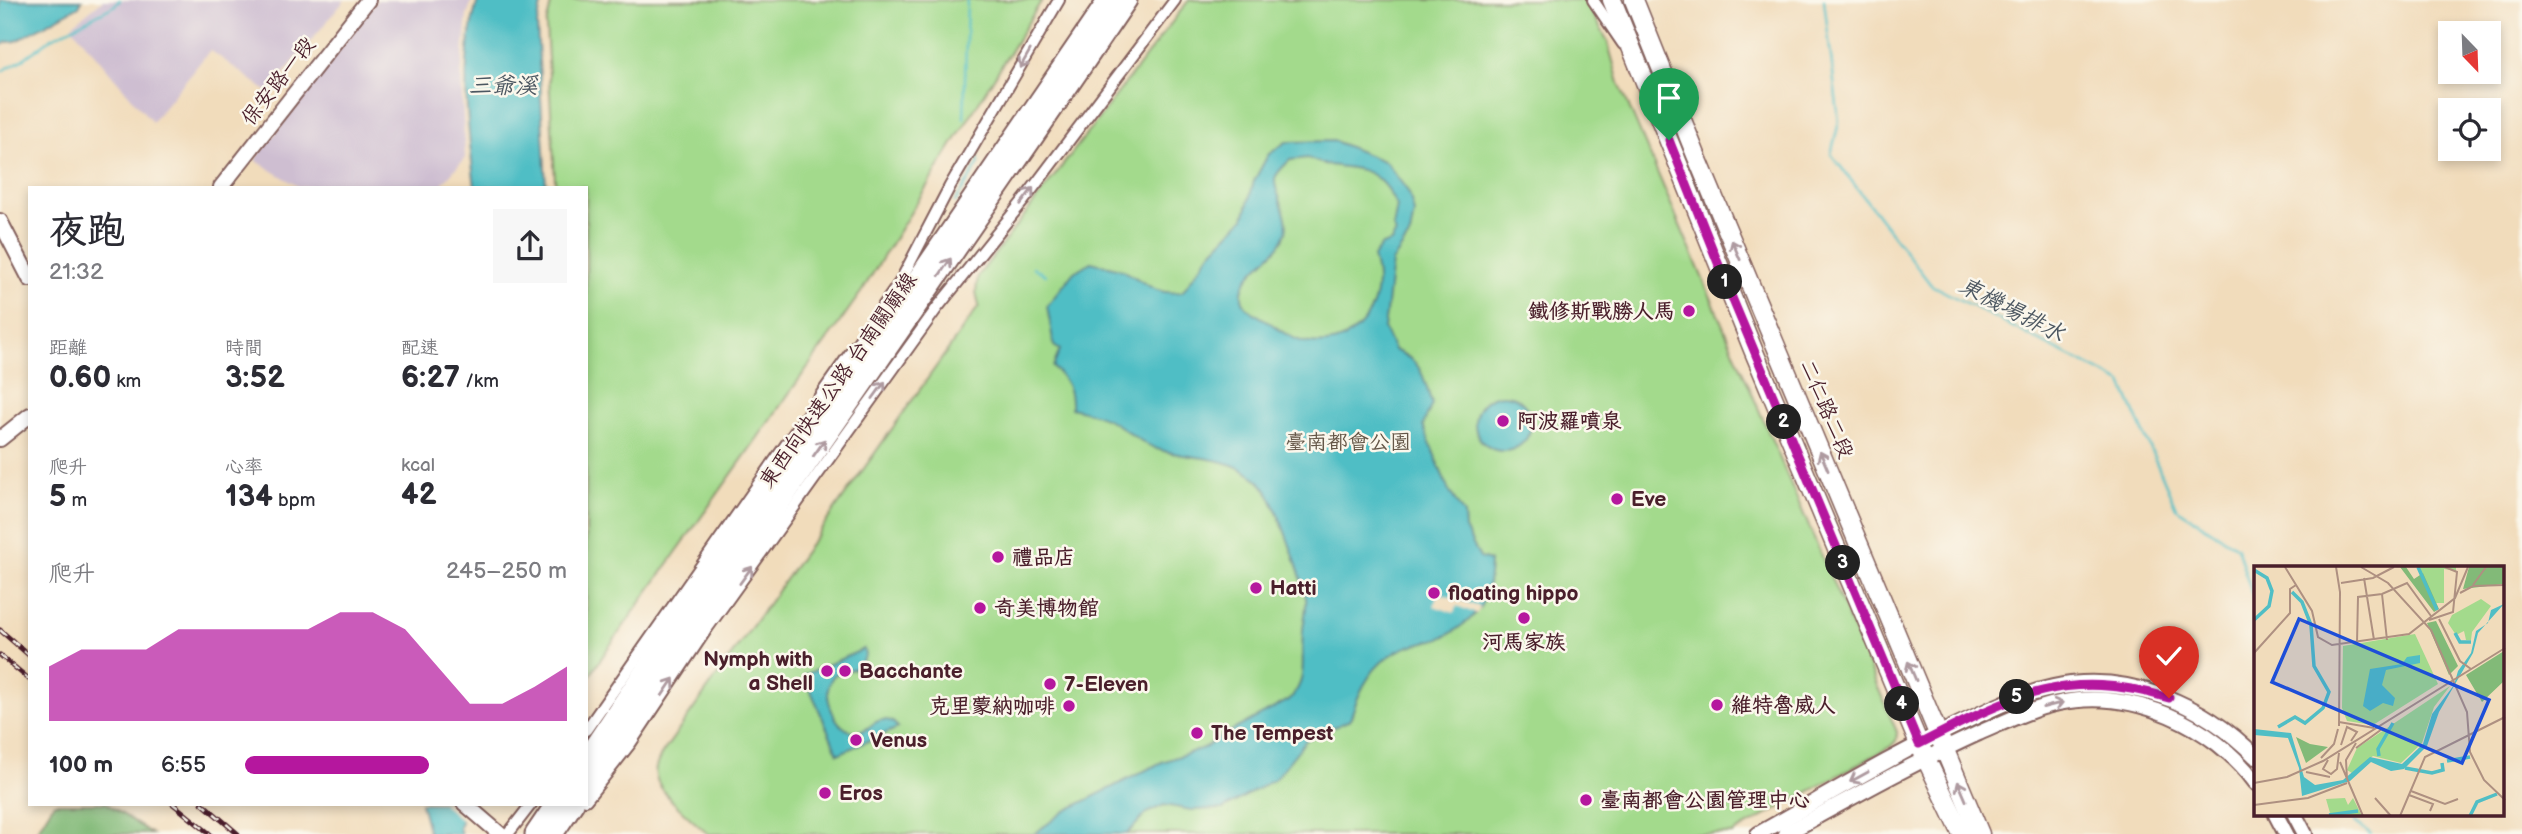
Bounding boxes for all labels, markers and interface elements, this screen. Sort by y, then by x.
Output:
north arrow [2438,21,2501,84]
map controls [2438,21,2501,161]
street label: 保安路一段 [236,32,321,130]
one-way arrow [1017,48,1031,68]
pin [1639,68,1699,140]
water label: 三爺溪 [469,72,540,100]
icon: arrive [1650,79,1688,117]
button: locate [2438,98,2501,161]
one-way arrow [1020,187,1035,206]
text: 夜跑 [49,209,125,254]
button: share [493,209,567,283]
one-way arrow [1728,240,1741,261]
text: 21:32 [49,258,104,286]
one-way arrow [937,258,952,277]
pin: 1 [1708,264,1742,300]
street label: 東西向快速公路 台南關廟線 [754,268,923,493]
text: 1 [1721,270,1729,293]
water label: 東機場排水 [1954,271,2070,349]
place label: 鐵修斯戰勝人馬 [1528,299,1675,324]
marker: 鐵修斯戰勝人馬 [1681,303,1697,319]
text: 距離 [49,337,87,360]
text: 時間 [225,337,263,360]
text: 配速 [401,337,439,360]
street label: 二仁路二段 [1795,356,1859,462]
text: 0.60 [49,360,111,396]
text: 3:52 [225,360,285,396]
text: 6:27 [401,360,460,396]
text: km [111,370,141,393]
text: /km [460,370,499,393]
one-way arrow [872,381,886,400]
pin: 2 [1766,404,1802,440]
place label: 阿波羅噴泉 [1517,409,1622,434]
text: 2 [1778,410,1789,433]
marker: 阿波羅噴泉 [1495,413,1511,429]
park label: 臺南都會公園 [1285,430,1411,455]
one-way arrow [812,439,826,458]
one-way arrow [1816,451,1829,472]
text: kcal [401,454,435,477]
text: 爬升 [49,456,87,479]
text: 心率 [225,456,263,479]
text: 42 [401,477,437,513]
text: 5 [49,479,66,515]
text: 134 [225,479,273,515]
place label: Eve [1631,487,1666,512]
text: m [66,489,87,512]
text: bpm [273,489,315,512]
marker: Eve [1609,491,1625,507]
place label: 禮品店 [1012,545,1075,570]
pin: 3 [1826,546,1860,580]
marker: 禮品店 [990,549,1006,565]
text: 3 [1837,551,1848,574]
text: 245–250 m [446,557,567,585]
text: 爬升 [49,560,95,588]
one-way arrow [739,566,753,585]
inset map [2254,566,2504,816]
place label: Hatti [1270,576,1317,601]
marker: Hatti [1248,580,1264,596]
place label: floating hippo [1448,581,1578,606]
marker: floating hippo [1426,585,1442,601]
place label: 奇美博物館 [994,596,1099,621]
marker: 奇美博物館 [972,600,988,616]
marker: 河馬家族 [1516,610,1532,626]
pin [2139,626,2199,698]
place label: 河馬家族 [1482,630,1566,655]
icon: check [2150,637,2188,675]
place label: Nymph with a Shell [703,647,813,696]
place label: Bacchante [859,659,963,684]
one-way arrow [1905,660,1918,682]
marker: Nymph with a Shell [819,663,835,679]
marker: Bacchante [837,663,853,679]
place label: 7-Eleven [1064,672,1149,697]
marker: 7-Eleven [1042,676,1058,692]
one-way arrow [661,678,675,697]
pin: 5 [2000,680,2035,714]
text: 5 [2011,685,2022,708]
pin: 4 [1884,686,1920,722]
text: 4 [1896,692,1907,715]
place label: 維特魯威人 [1731,693,1836,718]
place label: 克里蒙納咖啡 [929,694,1055,719]
marker: 維特魯威人 [1709,697,1725,713]
marker: 克里蒙納咖啡 [1061,698,1077,714]
one-way arrow [2041,698,2063,711]
place label: The Tempest [1211,721,1333,746]
marker: The Tempest [1189,725,1205,741]
place label: Venus [870,728,927,753]
marker: Venus [848,732,864,748]
text: 100 m [49,751,113,779]
text: 6:55 [161,751,206,779]
one-way arrow [1849,771,1870,784]
place label: Eros [839,781,883,806]
one-way arrow [1955,781,1968,803]
marker: Eros [817,785,833,801]
place label: 臺南都會公園管理中心 [1600,788,1810,813]
marker: 臺南都會公園管理中心 [1578,792,1594,808]

